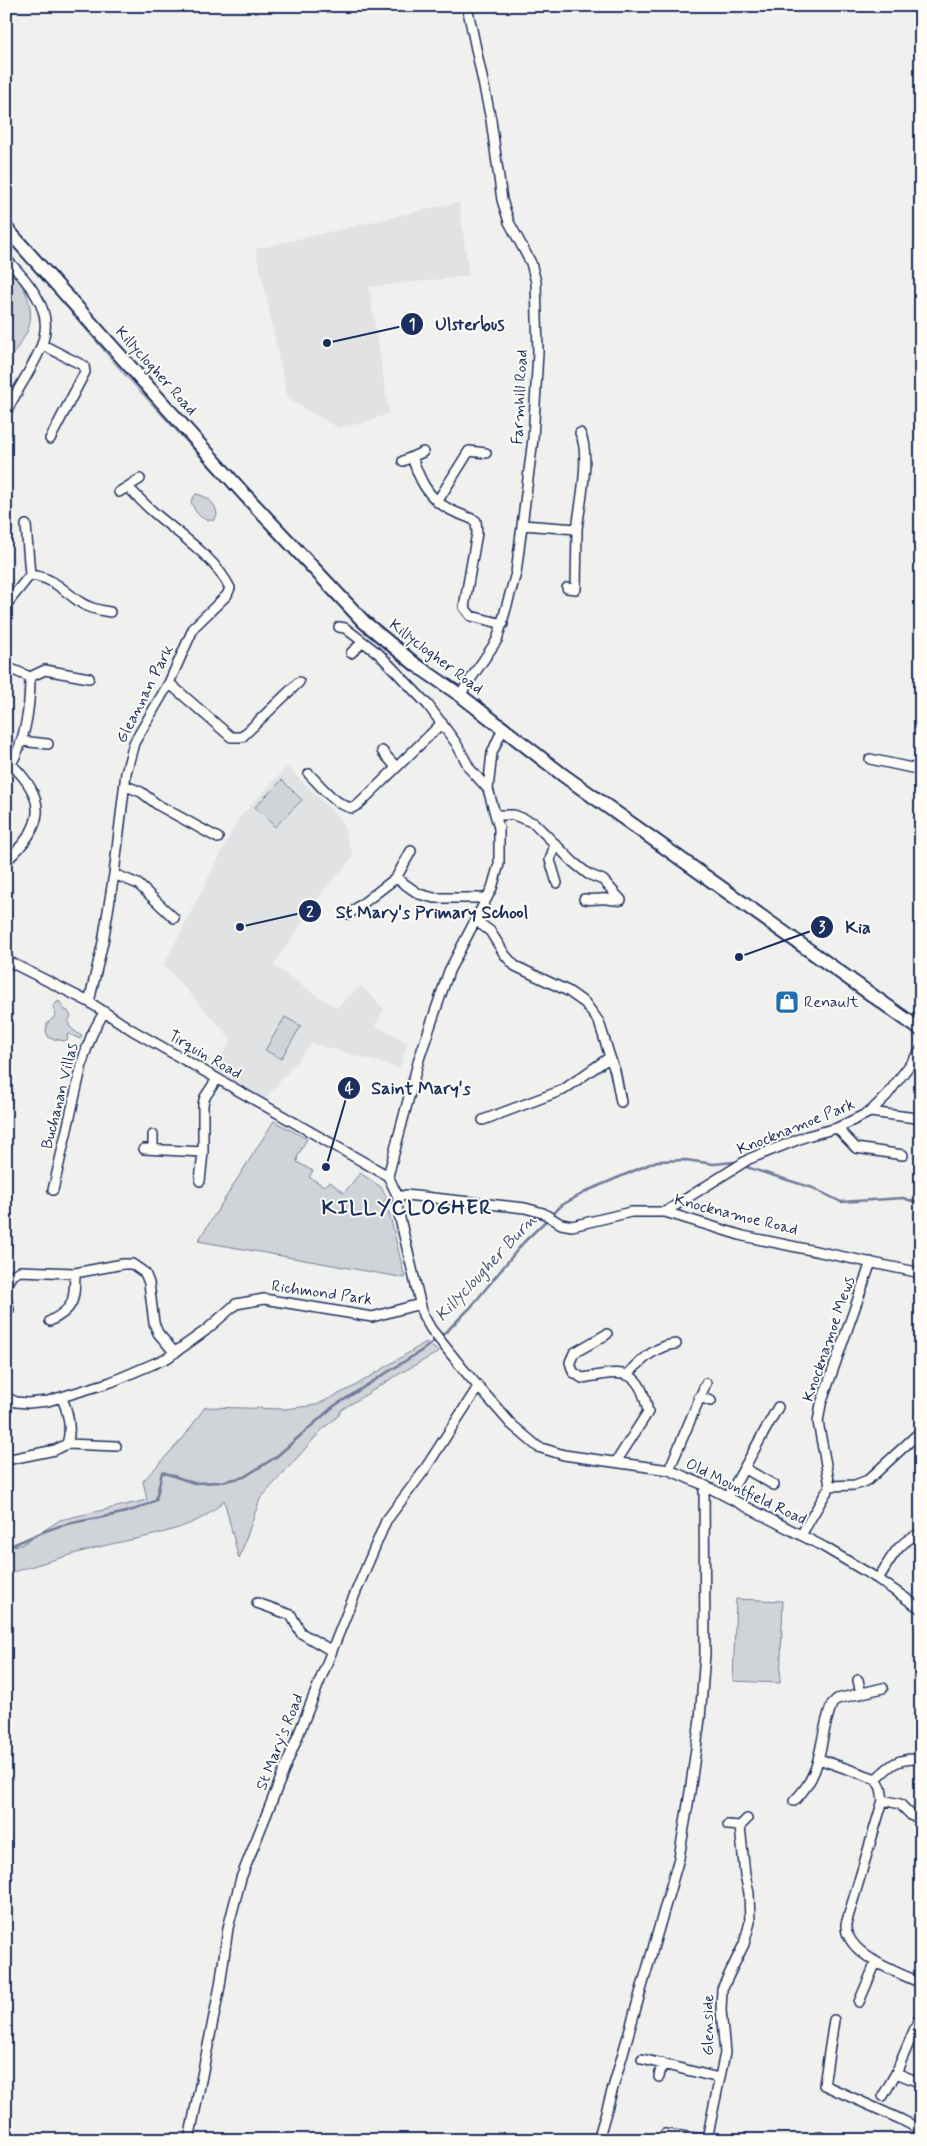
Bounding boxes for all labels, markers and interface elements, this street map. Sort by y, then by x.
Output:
callout: Ulsterbus [400,307,514,340]
text: Ulsterbus [435,313,505,337]
text: 1 [409,315,415,335]
street label: Killyclogher Road [110,322,202,420]
street label: Farmhill Road [507,349,533,445]
street label: Killyclogher Road [385,615,487,699]
street label: Gleannan Park [111,641,179,747]
callout: St Mary's Primary School [298,895,541,928]
text: St Mary's Primary School [336,901,528,925]
text: 2 [306,903,314,923]
callout: Kia [810,911,880,944]
text: Kia [845,916,871,940]
text: 3 [819,918,826,938]
shop icon: Renault [774,989,800,1015]
place label: Renault [804,992,860,1013]
street label: Tirquin Road [165,1026,245,1084]
street label: Buchanan Villas [37,1041,83,1151]
callout: Saint Mary's [336,1071,481,1104]
text: Saint Mary's [371,1077,471,1101]
text: 4 [345,1079,354,1099]
street label: Knocknamoe Park [734,1094,858,1160]
street label: Knocknamoe Road [672,1189,800,1241]
district label: KILLYCLOGHER [321,1194,493,1222]
water label: Killyclougher Burn [430,1209,542,1327]
street label: Knocknamoe Mews [798,1274,860,1404]
street label: Richmond Park [270,1276,374,1310]
street label: Old Mountfield Road [682,1454,810,1530]
street label: St Mary's Road [251,1691,309,1793]
street label: Glenside [698,1994,719,2056]

